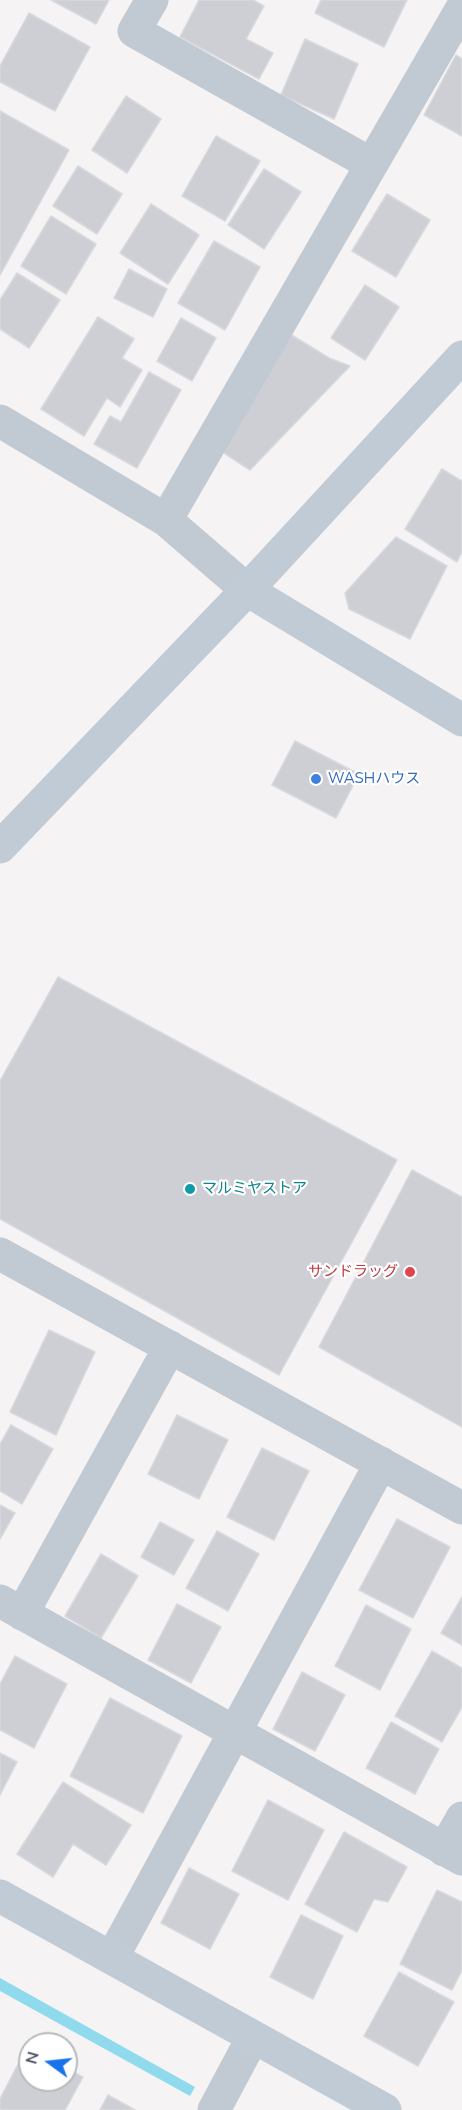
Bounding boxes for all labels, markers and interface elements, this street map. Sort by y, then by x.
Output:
place label: WASHハウス [328,770,420,788]
marker: WASHハウス [309,772,323,786]
place label: マルミヤストア [202,1180,307,1198]
marker: マルミヤストア [183,1182,197,1196]
place label: サンドラッグ [308,1263,398,1281]
marker: サンドラッグ [403,1265,417,1279]
north arrow [18,2032,78,2092]
text: N [20,2049,45,2066]

